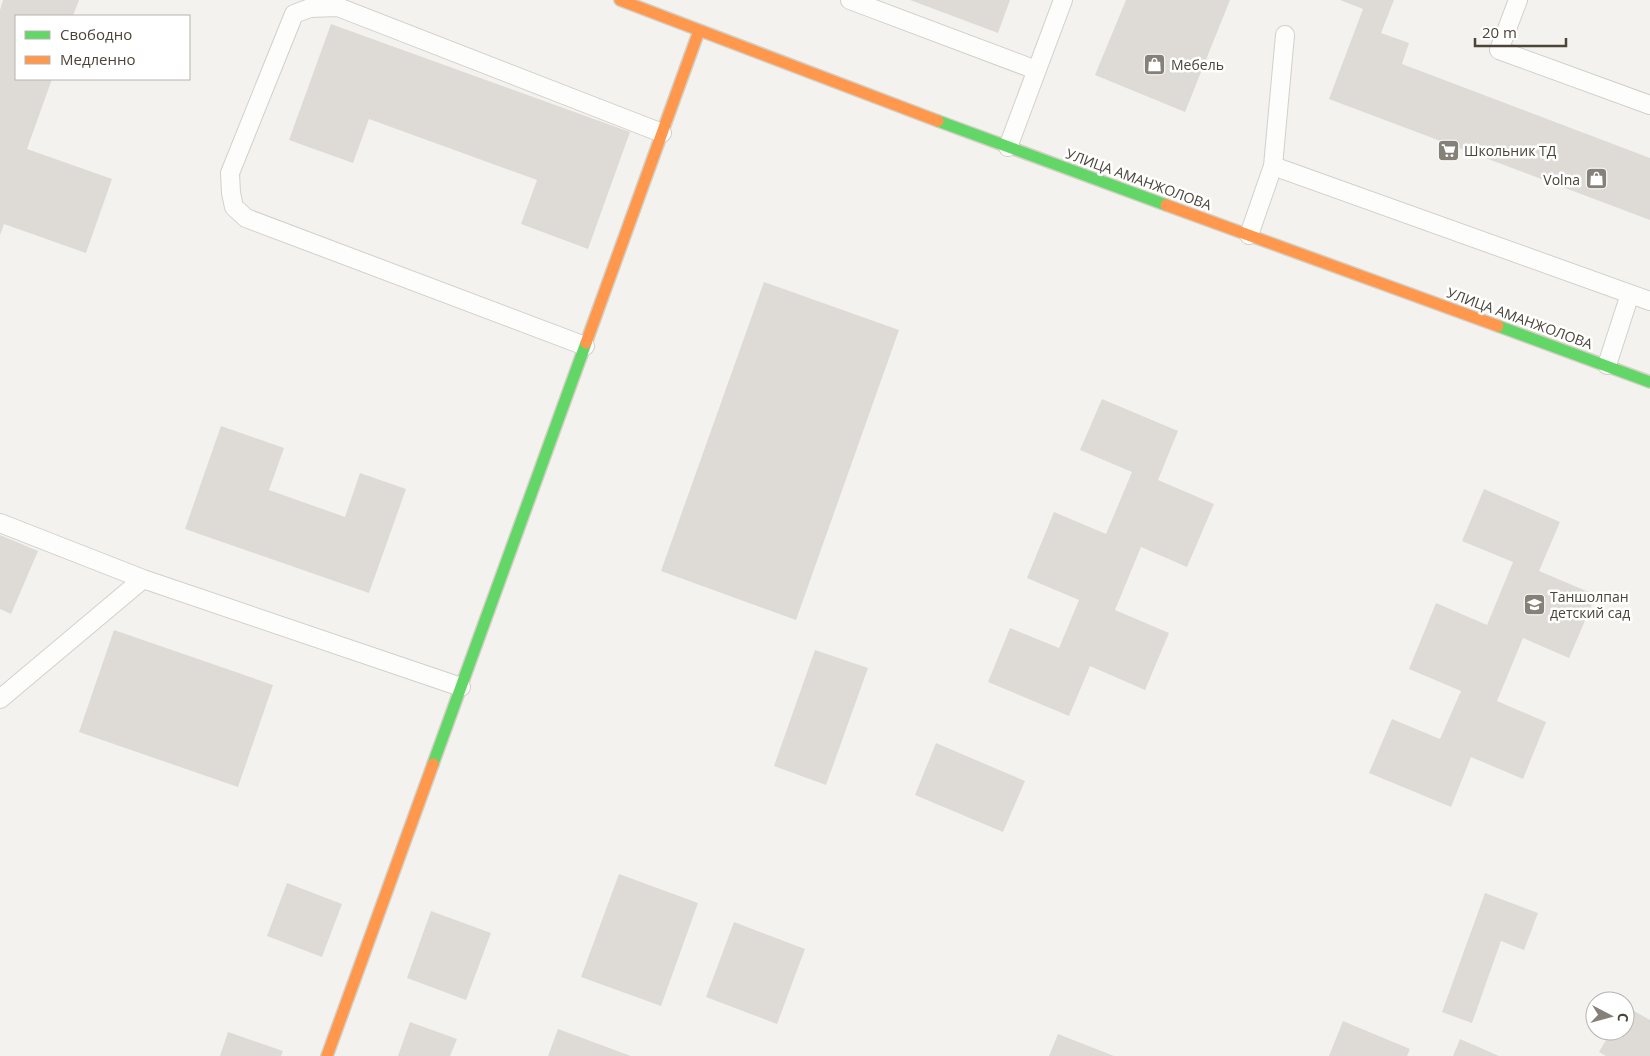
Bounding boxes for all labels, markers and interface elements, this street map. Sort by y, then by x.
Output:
legend [15,15,190,80]
scale bar [1475,15,1566,47]
text: 20 m [1482,22,1517,42]
text: Свободно [60,24,132,44]
text: Медленно [60,49,136,69]
shop icon: Мебель [1143,52,1167,76]
place label: Мебель [1171,55,1224,74]
supermarket icon: Школьник ТД [1436,138,1460,162]
place label: Школьник ТД [1464,141,1557,160]
street label: УЛИЦА АМАНЖОЛОВА [1063,144,1215,214]
shop icon: Volna [1584,167,1608,191]
place label: Volna [1543,170,1580,189]
street label: УЛИЦА АМАНЖОЛОВА [1444,283,1596,353]
place label: Таншолпан детский сад [1550,587,1630,622]
school or university icon: Таншолпан детский сад [1522,592,1546,616]
north arrow [1585,991,1635,1041]
text: С [1614,1012,1633,1023]

